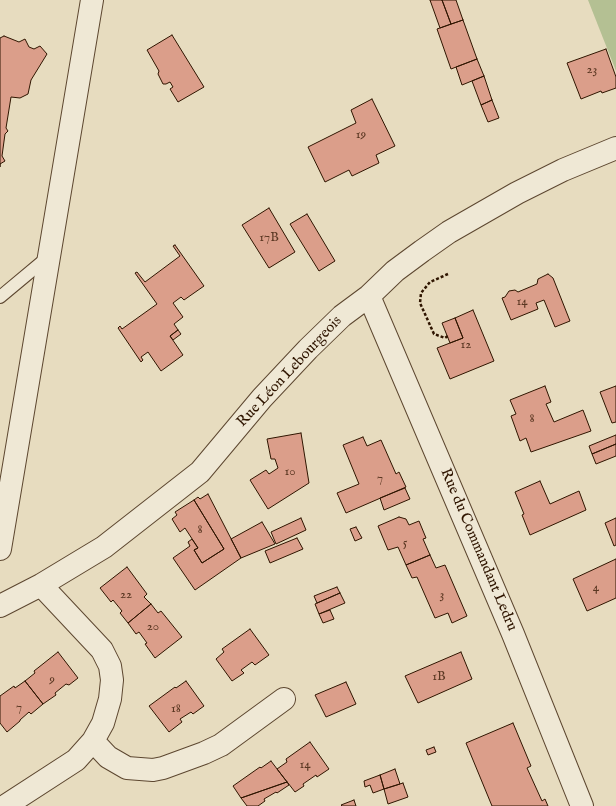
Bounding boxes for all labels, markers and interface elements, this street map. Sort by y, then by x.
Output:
house number: 23 [587,62,597,78]
house number: 19 [356,127,366,143]
house number: 17B [259,230,279,246]
house number: 14 [516,294,528,310]
street label: Rue Léon Lebourgeois [234,313,346,431]
house number: 12 [461,337,471,353]
house number: 8 [529,411,535,427]
house number: 10 [284,464,296,480]
street label: Rue du Commandant Ledru [436,466,520,634]
house number: 7 [377,471,383,487]
house number: 8 [197,522,203,538]
house number: 5 [403,535,407,551]
house number: 4 [593,580,599,596]
house number: 22 [120,587,132,603]
house number: 3 [440,587,444,603]
house number: 20 [147,619,159,635]
house number: 1B [432,669,446,685]
house number: 9 [49,672,55,688]
house number: 7 [16,700,22,716]
house number: 18 [171,701,181,717]
house number: 14 [299,757,311,773]

